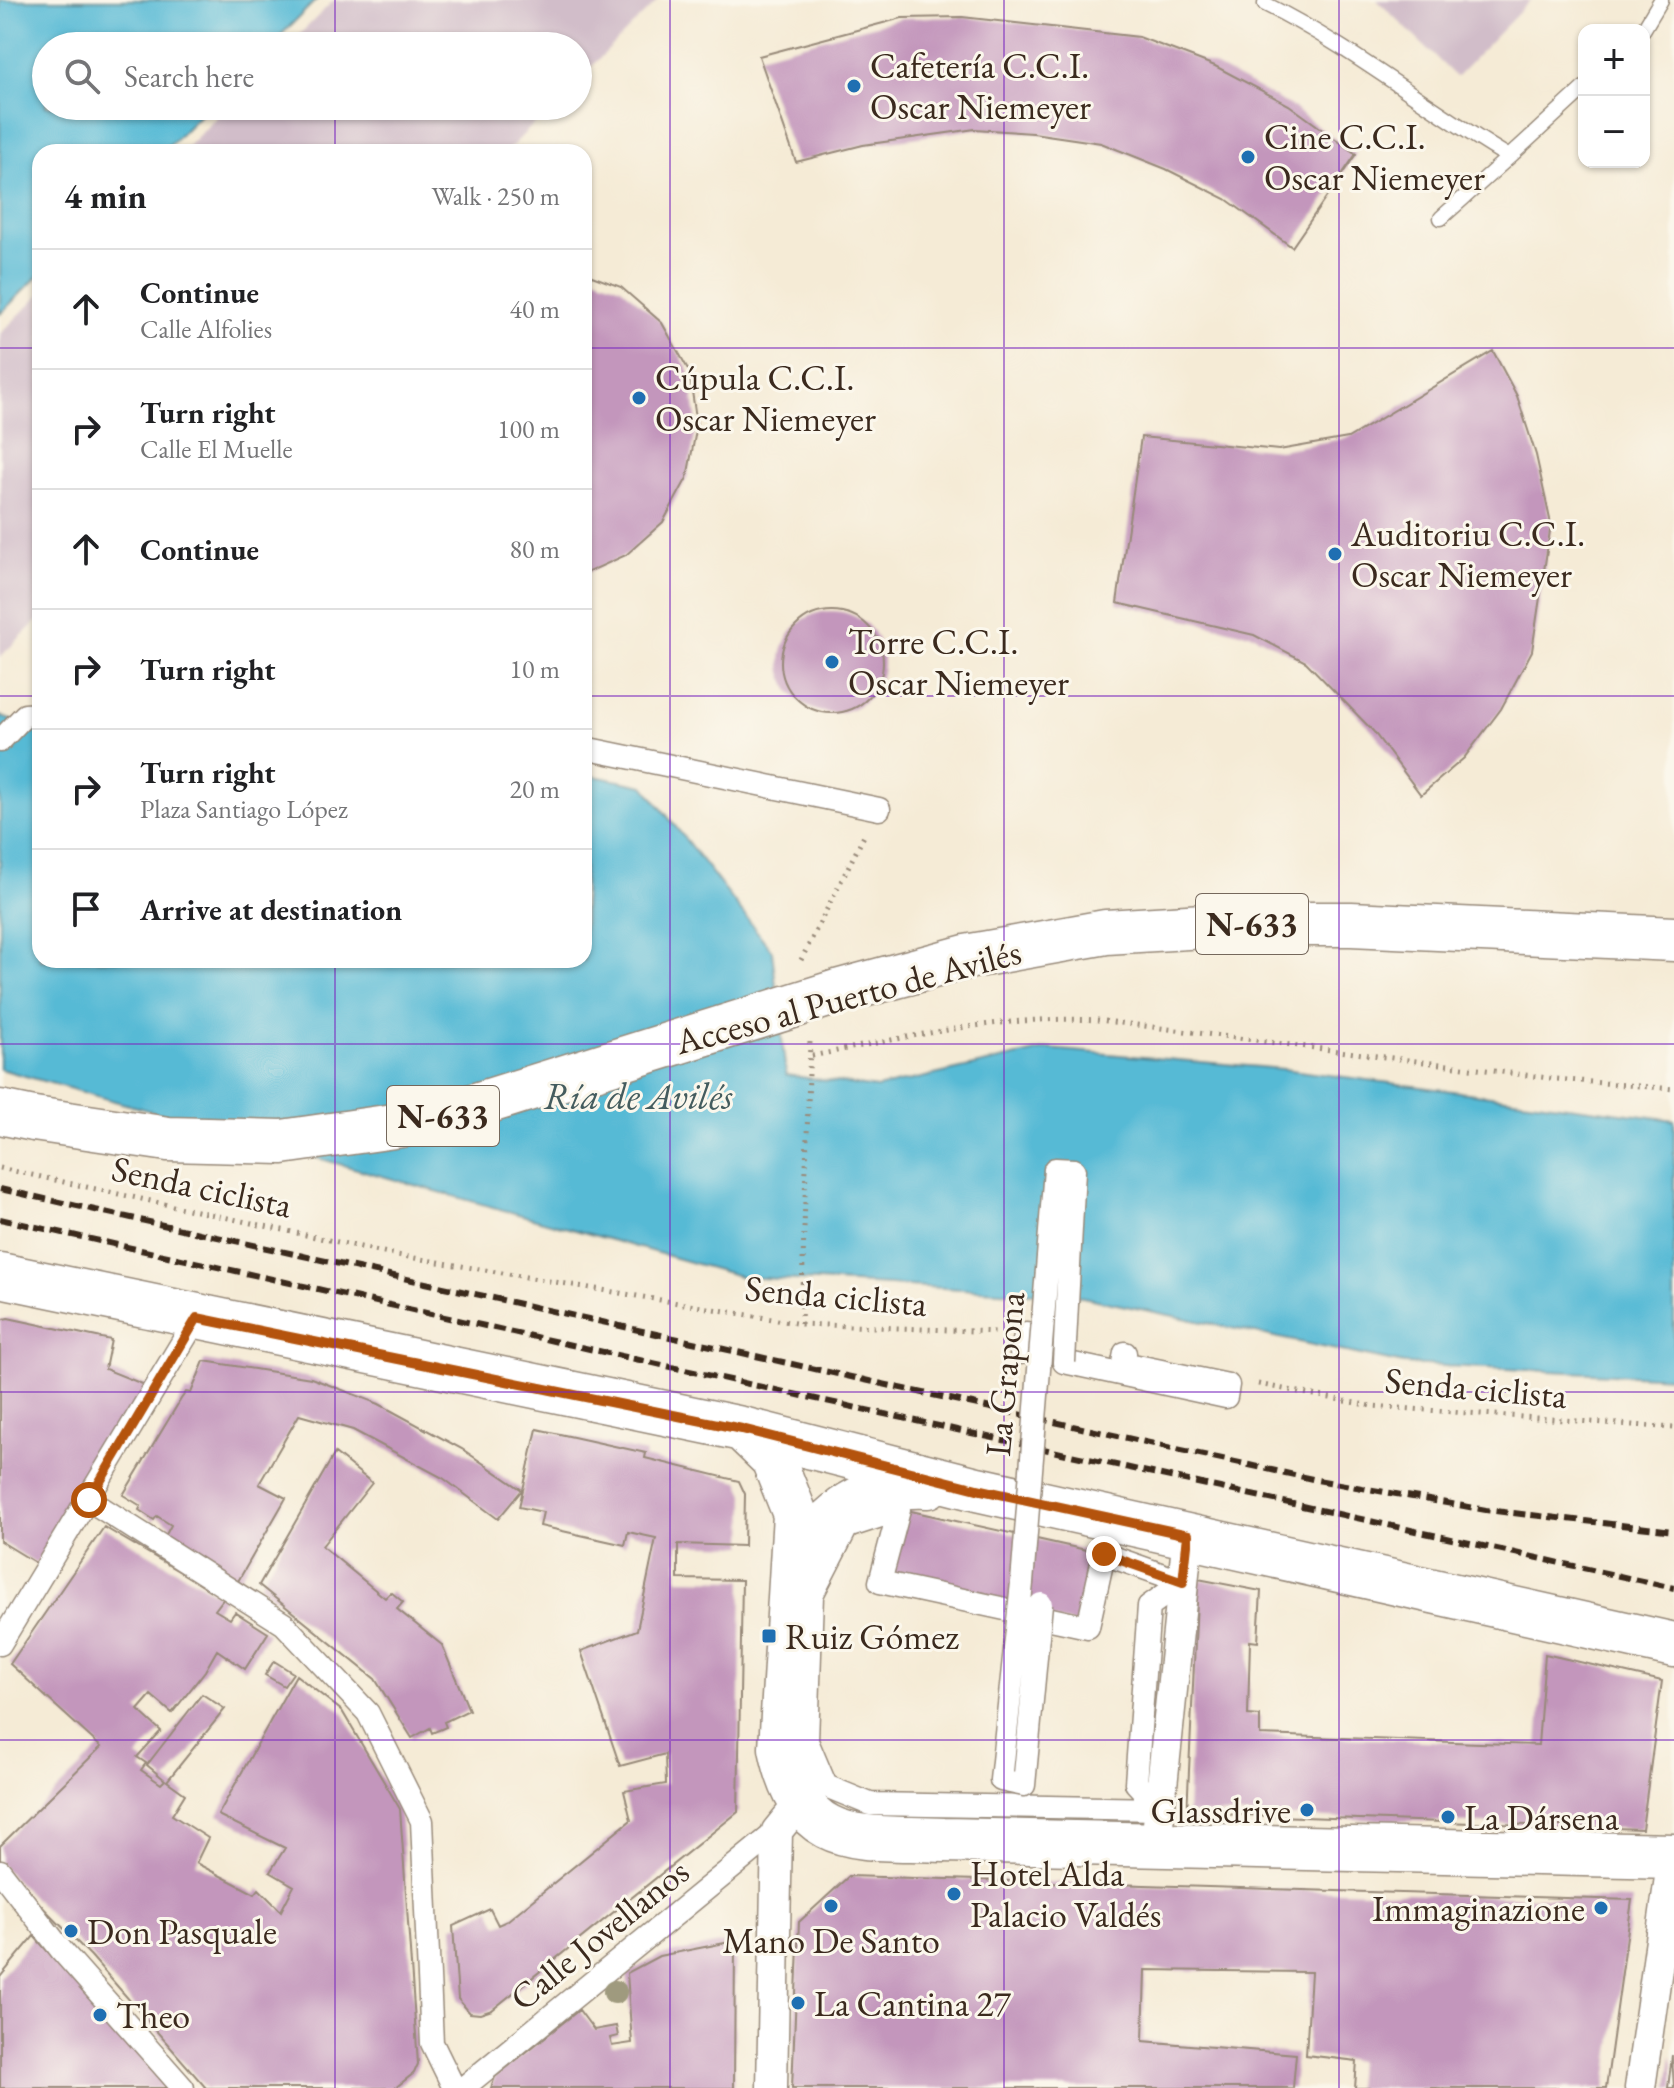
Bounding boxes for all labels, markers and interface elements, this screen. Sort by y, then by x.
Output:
map controls [1578,24,1650,168]
button: + [1578,24,1650,96]
search box [32,32,592,120]
place label: Cafetería C.C.I. Oscar Niemeyer [870,42,1091,130]
icon: search [60,54,104,98]
text: Search here [124,57,254,96]
marker: Cafetería C.C.I. Oscar Niemeyer [845,77,863,95]
button: − [1578,96,1650,168]
place label: Cine C.C.I. Oscar Niemeyer [1264,113,1485,201]
marker: Cine C.C.I. Oscar Niemeyer [1239,148,1257,166]
text: 4 min [64,174,147,218]
text: Walk · 250 m [432,179,560,213]
text: Continue [140,273,259,312]
icon: ahead [64,287,108,331]
text: 40 m [510,292,560,326]
text: Calle Alfolies [140,312,272,346]
place label: Cúpula C.C.I. Oscar Niemeyer [655,354,876,442]
marker: Cúpula C.C.I. Oscar Niemeyer [630,389,648,407]
text: Turn right [140,393,276,432]
icon: right [64,407,108,451]
text: 100 m [497,412,560,446]
text: Calle El Muelle [140,432,293,466]
place label: Auditoriu C.C.I. Oscar Niemeyer [1350,510,1585,598]
icon: ahead [64,527,108,571]
text: Continue [140,530,259,569]
text: 80 m [510,532,560,566]
marker: Auditoriu C.C.I. Oscar Niemeyer [1326,545,1344,563]
place label: Torre C.C.I. Oscar Niemeyer [848,618,1069,706]
icon: right [64,647,108,691]
text: Turn right [140,650,276,689]
text: 10 m [510,652,560,686]
marker: Torre C.C.I. Oscar Niemeyer [823,653,841,671]
text: Turn right [140,753,276,792]
icon: right [64,767,108,811]
text: 20 m [510,772,560,806]
text: Plaza Santiago López [140,792,348,826]
icon: arrive [64,887,108,931]
text: Arrive at destination [140,890,402,929]
road number: N-633 [1196,894,1308,954]
street label: Acceso al Puerto de Avilés [669,928,1026,1065]
water label: Ría de Avilés [544,1071,733,1120]
road number: N-633 [387,1086,499,1146]
street label: Senda ciclista [108,1145,297,1229]
street label: Senda ciclista [743,1264,930,1327]
street label: La Grapona [974,1289,1035,1458]
street label: Senda ciclista [1383,1356,1570,1419]
route start [71,1482,107,1518]
route end [1086,1536,1122,1572]
place label: Ruiz Gómez [785,1613,959,1660]
marker: Ruiz Gómez [760,1627,778,1645]
place label: Glassdrive [1151,1787,1291,1834]
place label: La Dársena [1464,1794,1620,1841]
marker: Glassdrive [1298,1801,1316,1819]
marker: La Dársena [1439,1808,1457,1826]
street label: Calle Jovellanos [500,1848,698,2021]
place label: Hotel Alda Palacio Valdés [970,1850,1161,1938]
marker: Hotel Alda Palacio Valdés [945,1885,963,1903]
place label: Immaginazione [1372,1885,1585,1932]
marker: Mano De Santo [822,1897,840,1915]
marker: Immaginazione [1592,1899,1610,1917]
place label: Don Pasquale [87,1908,277,1955]
place label: Mano De Santo [722,1917,940,1964]
marker: Don Pasquale [62,1922,80,1940]
place label: La Cantina 27 [814,1980,1011,2027]
place label: Theo [116,1992,190,2039]
marker: La Cantina 27 [789,1994,807,2012]
marker: Theo [91,2006,109,2024]

